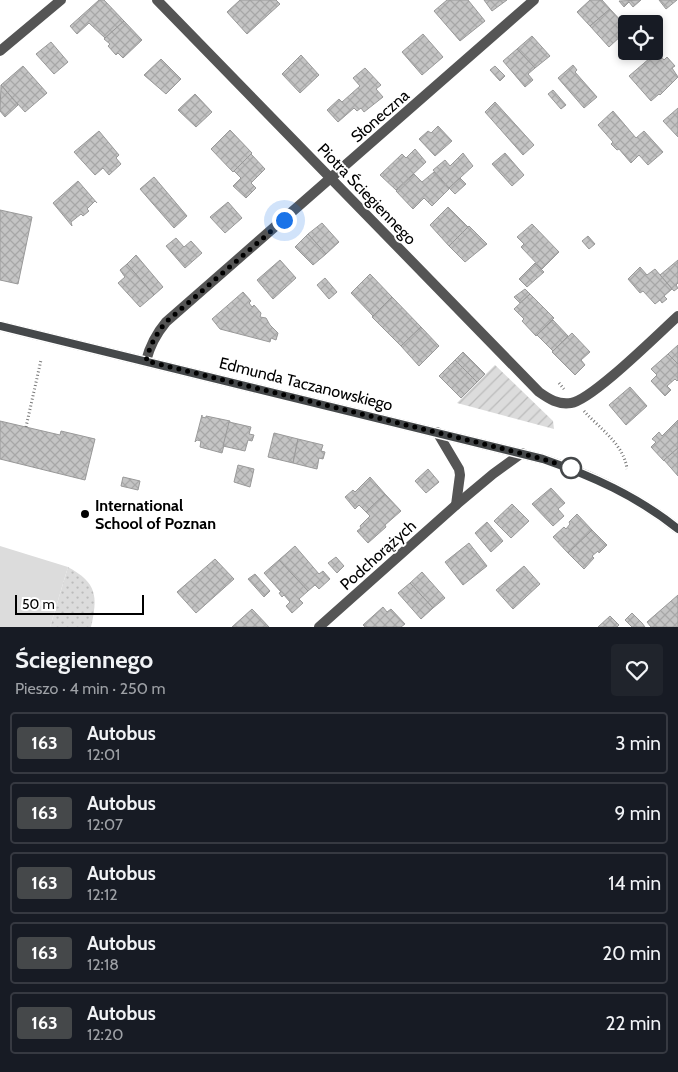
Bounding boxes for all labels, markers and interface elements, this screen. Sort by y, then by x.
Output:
map controls [618,15,663,60]
button: locate [618,15,663,60]
street label: Słoneczna [347,86,413,146]
street label: Piotra Ściegiennego [314,139,420,249]
your location [272,208,297,233]
street label: Edmunda Taczanowskiego [217,353,395,415]
unlabelled marker [560,457,582,479]
place label: International School of Poznan [95,496,216,533]
marker: International School of Poznan [79,508,91,520]
street label: Podchorążych [336,516,420,594]
scale bar [15,592,144,615]
text: 50 m [22,595,55,613]
button: heart [611,644,663,696]
text: Ściegiennego [15,645,153,674]
text: Pieszo · 4 min · 250 m [15,679,166,698]
text: Autobus [87,722,156,745]
text: 163 [31,732,58,754]
text: 3 min [615,732,661,755]
text: 12:01 [87,745,120,764]
text: Autobus [87,792,156,815]
text: 163 [31,802,58,824]
text: 9 min [615,802,661,825]
text: 12:07 [87,815,123,834]
text: Autobus [87,862,156,885]
text: 163 [31,872,58,894]
text: 14 min [608,872,661,895]
text: 12:12 [87,885,118,904]
text: Autobus [87,932,156,955]
text: 163 [31,942,58,964]
text: 20 min [602,942,661,965]
text: 12:18 [87,955,119,974]
text: Autobus [87,1002,156,1025]
text: 163 [31,1012,58,1034]
text: 22 min [606,1012,661,1035]
text: 12:20 [87,1025,123,1044]

